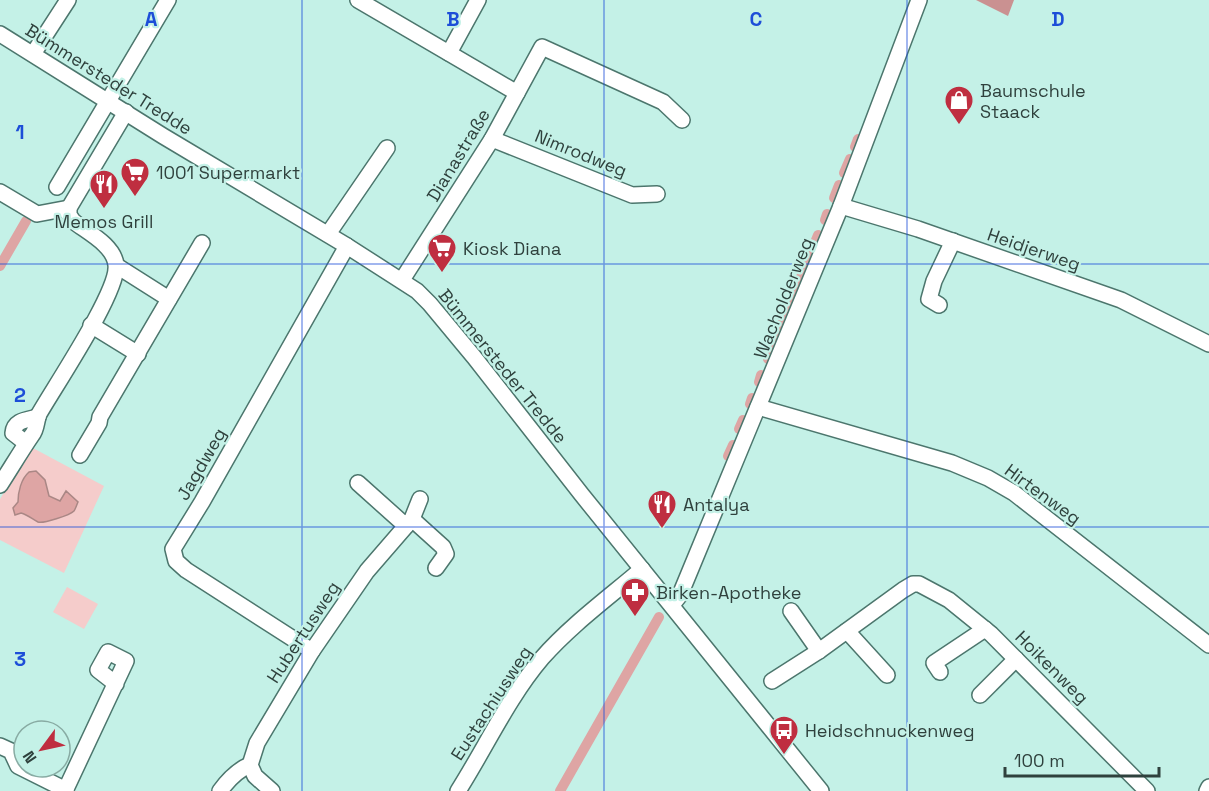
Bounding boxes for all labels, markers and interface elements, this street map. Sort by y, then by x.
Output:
text: A [145,6,158,32]
text: B [446,6,460,32]
text: C [750,6,763,32]
text: D [1051,6,1065,32]
street label: Bümmersteder Tredde [21,18,197,140]
place label: Baumschule Staack [980,79,1086,123]
shop icon: Baumschule Staack [943,84,975,126]
street label: Dianastraße [421,104,495,206]
text: 1 [15,119,25,145]
street label: Nimrodweg [531,124,631,182]
supermarket icon: 1001 Supermarkt [119,156,151,198]
place label: 1001 Supermarkt [156,161,300,184]
restaurant icon: Memos Grill [88,168,120,210]
place label: Memos Grill [55,210,153,233]
street label: Heidjerweg [984,222,1084,276]
supermarket icon: Kiosk Diana [426,232,458,274]
street label: Wacholderweg [748,234,818,362]
place label: Kiosk Diana [463,237,561,260]
street label: Bümmersteder Tredde [434,284,572,448]
text: 2 [14,382,26,408]
street label: Jagdweg [171,424,231,504]
street label: Hirtenweg [1000,459,1086,529]
restaurant icon: Antalya [646,488,678,530]
place label: Antalya [683,493,749,516]
pharmacy icon: Birken-Apotheke [619,576,651,618]
street label: Hubertusweg [262,577,344,687]
place label: Birken-Apotheke [656,581,802,604]
street label: Hoikenweg [1010,625,1094,709]
street label: Eustachiusweg [445,641,537,765]
text: 3 [14,646,26,672]
bus stop icon: Heidschnuckenweg [768,714,800,756]
north arrow [12,719,72,779]
place label: Heidschnuckenweg [805,719,975,742]
scale bar [1005,740,1160,778]
text: N [18,747,42,767]
text: 100 m [1014,749,1065,772]

